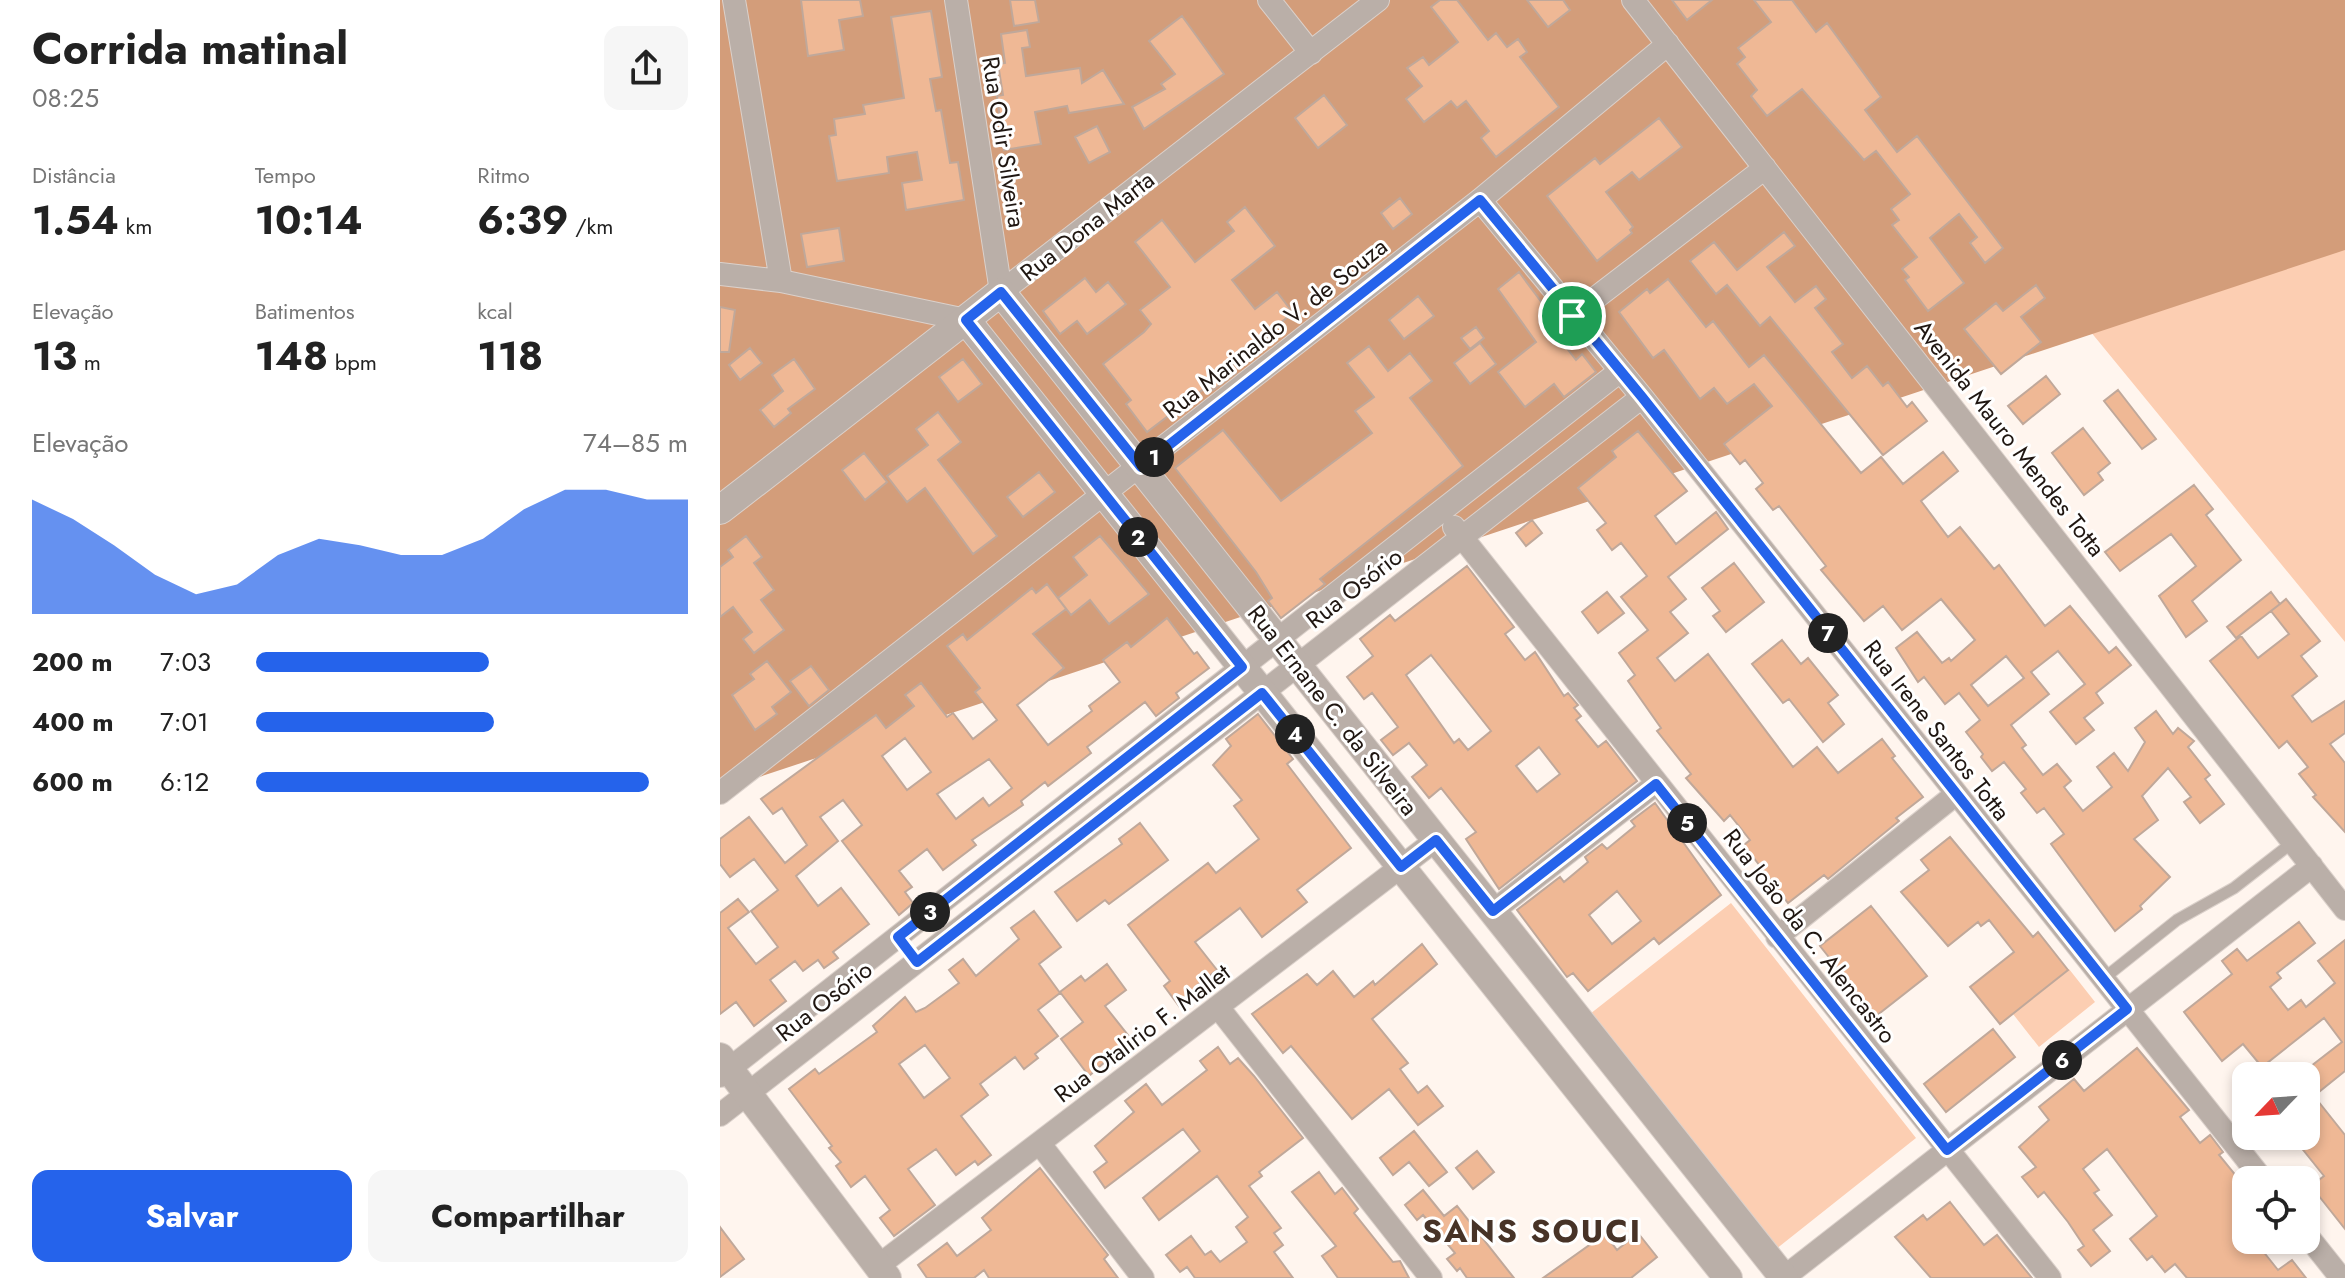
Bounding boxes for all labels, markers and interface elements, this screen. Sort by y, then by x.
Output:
text: Corrida matinal [32,17,348,81]
button: share [604,26,688,110]
street label: Rua Odir Silveira [973,54,1035,230]
text: 08:25 [32,79,99,117]
text: Distância [32,159,116,191]
text: Tempo [255,159,316,191]
text: Ritmo [477,159,530,191]
street label: Rua Dona Marta [1012,162,1162,290]
text: 1.54 [32,191,119,249]
text: 10:14 [255,191,363,249]
text: 6:39 [477,191,569,249]
text: km [119,210,152,242]
text: /km [569,210,613,242]
street label: Rua Marinaldo V. de Souza [1155,229,1395,427]
pin [1538,282,1606,350]
icon: arrive [1550,294,1594,338]
text: Elevação [32,295,114,327]
text: Batimentos [255,295,355,327]
text: kcal [477,295,513,327]
street label: Avenida Mauro Mendes Totta [1906,312,2114,564]
text: 13 [32,327,77,385]
text: 148 [255,327,328,385]
text: 118 [477,327,543,385]
text: m [77,346,101,378]
text: bpm [328,346,377,378]
text: Elevação [32,424,128,462]
text: 74–85 m [583,424,688,462]
pin: 1 [1134,437,1174,477]
text: 1 [1148,441,1160,473]
pin: 2 [1118,517,1158,557]
text: 2 [1131,521,1145,553]
street label: Rua Osório [1298,539,1410,637]
street label: Rua Ernane C. da Silveira [1240,597,1426,823]
pin: 7 [1808,613,1848,653]
text: 7 [1821,617,1835,649]
street label: Rua Irene Santos Totta [1855,632,2019,828]
text: 200 m [32,643,113,681]
text: 7:03 [160,643,211,681]
text: 400 m [32,703,114,741]
text: 7:01 [160,703,209,741]
pin: 4 [1275,714,1315,754]
text: 4 [1287,718,1303,750]
text: 600 m [32,763,113,801]
text: 6:12 [160,763,209,801]
pin: 5 [1667,803,1707,843]
text: 5 [1680,807,1694,839]
street label: Rua João da C. Alencastro [1715,821,1905,1051]
pin: 3 [910,892,950,932]
text: 3 [923,896,937,928]
street label: Rua Osório [768,952,880,1050]
street label: Rua Otalirio F. Mallet [1047,955,1238,1111]
pin: 6 [2042,1040,2082,1080]
text: 6 [2055,1044,2069,1076]
north arrow [2232,1062,2320,1150]
map controls [2232,1062,2320,1254]
button: locate [2232,1166,2320,1254]
button: Salvar [32,1170,352,1262]
button: Compartilhar [368,1170,688,1262]
district label: SANS SOUCI [1422,1208,1642,1254]

